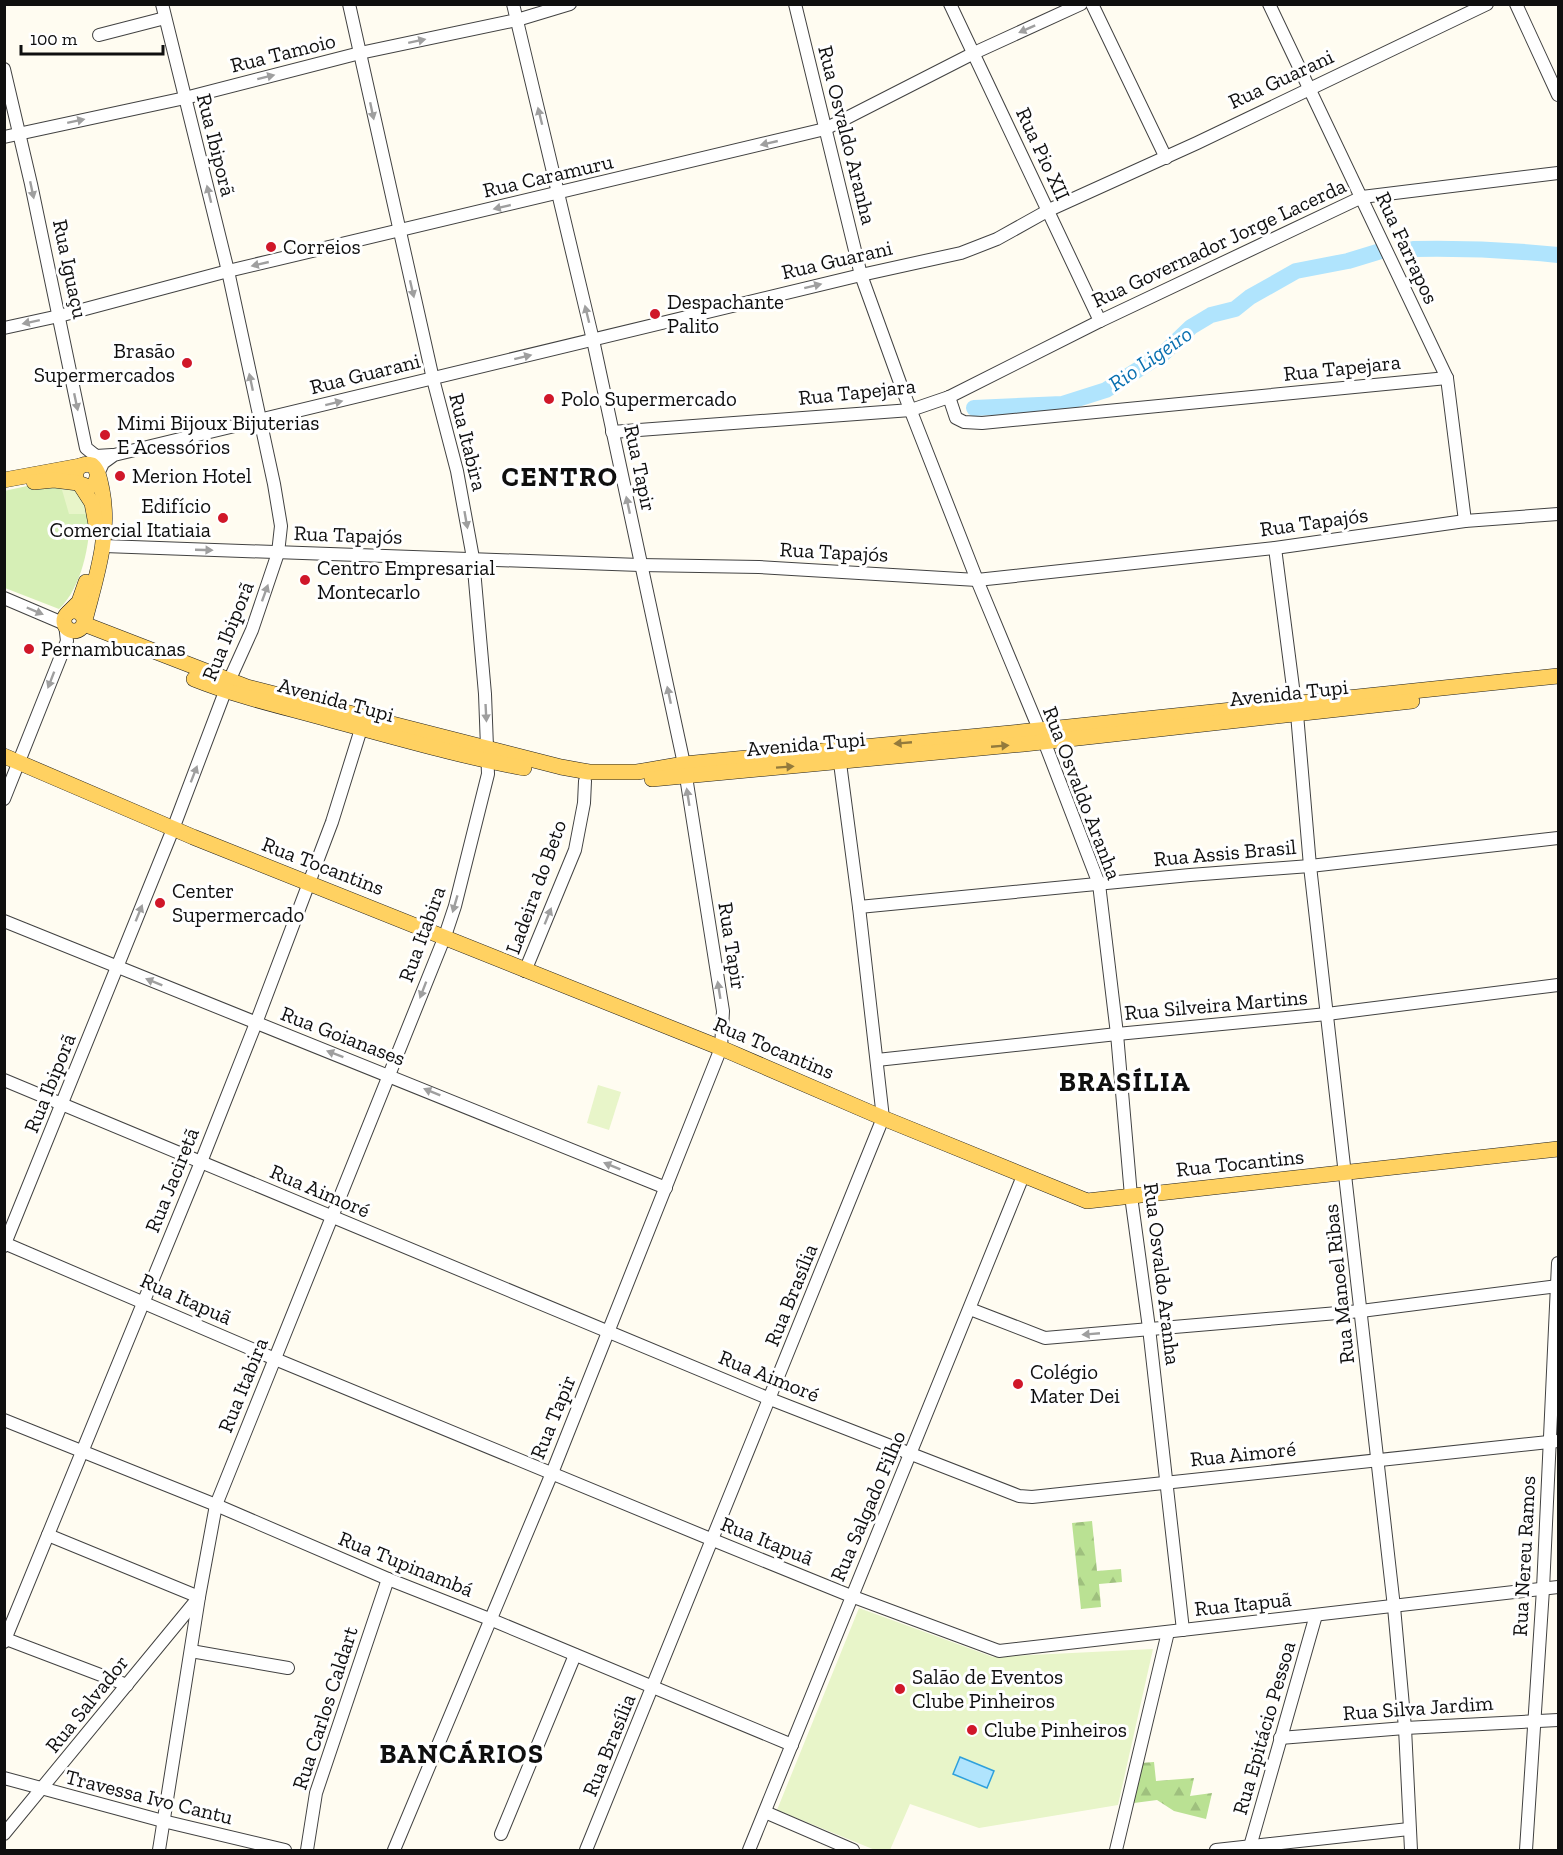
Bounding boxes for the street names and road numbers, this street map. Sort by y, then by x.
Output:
street label: Rua Tamoio [228,27,338,78]
street label: Rua Osvaldo Aranha [813,43,882,227]
street label: Rua Guarani [1224,43,1337,114]
street label: Rua Ibiporã [192,91,241,199]
street label: Rua Pio XII [1011,103,1076,204]
street label: Rua Caramuru [480,148,616,203]
street label: Rua Governador Jorge Lacerda [1088,173,1350,312]
street label: Rua Farrapos [1371,188,1444,308]
street label: Rua Iguaçu [48,217,93,321]
street label: Rua Guarani [779,235,895,284]
street label: Rua Guarani [307,348,423,399]
street label: Rua Tapejara [1282,349,1402,387]
street label: Rua Tapejara [797,373,917,411]
street label: Rua Itabira [444,390,493,493]
street label: Rua Tapir [619,422,662,514]
street label: Rua Tapajós [1258,502,1370,542]
street label: Rua Tapajós [293,520,403,550]
street label: Rua Tapajós [779,536,889,568]
street label: Rua Ibiporã [196,578,259,684]
street label: Avenida Tupi [275,672,397,727]
street label: Avenida Tupi [1228,674,1350,711]
street label: Rua Osvaldo Aranha [1038,703,1127,883]
street label: Avenida Tupi [746,726,866,761]
street label: Ladeira do Beto [500,816,571,957]
street label: Rua Tocantins [259,831,388,900]
street label: Rua Assis Brasil [1153,834,1298,871]
street label: Rua Itabira [393,883,450,985]
street label: Rua Tapir [713,900,752,991]
street label: Rua Silveira Martins [1123,984,1309,1025]
street label: Rua Goianases [277,1000,409,1071]
street label: Rua Tocantins [710,1011,838,1084]
street label: Rua Ibiporã [18,1030,81,1136]
street label: Rua Jaciretã [139,1124,204,1236]
street label: Rua Tocantins [1175,1143,1305,1182]
street label: Rua Aimoré [266,1158,374,1223]
street label: Rua Osvaldo Aranha [1139,1181,1186,1367]
street label: Rua Manoel Ribas [1318,1203,1359,1365]
street label: Rua Brasília [759,1240,822,1350]
street label: Rua Itapuã [137,1267,236,1330]
street label: Rua Itabira [212,1334,273,1436]
street label: Rua Aimoré [715,1344,823,1407]
street label: Rua Tapir [524,1371,581,1462]
street label: Rua Salgado Filho [825,1427,911,1585]
street label: Rua Aimoré [1189,1436,1297,1471]
street label: Rua Nereu Ramos [1507,1475,1540,1637]
street label: Rua Itapuã [717,1511,817,1570]
street label: Rua Tupinambá [335,1525,477,1602]
street label: Rua Itapuã [1193,1586,1293,1621]
street label: Rua Carlos Caldart [286,1623,363,1793]
street label: Rua Epitácio Pessoa [1227,1638,1300,1817]
street label: Rua Salvador [40,1650,134,1758]
street label: Rua Brasília [577,1690,640,1800]
street label: Rua Silva Jardim [1342,1690,1494,1725]
street label: Travessa Ivo Cantu [63,1764,236,1829]

